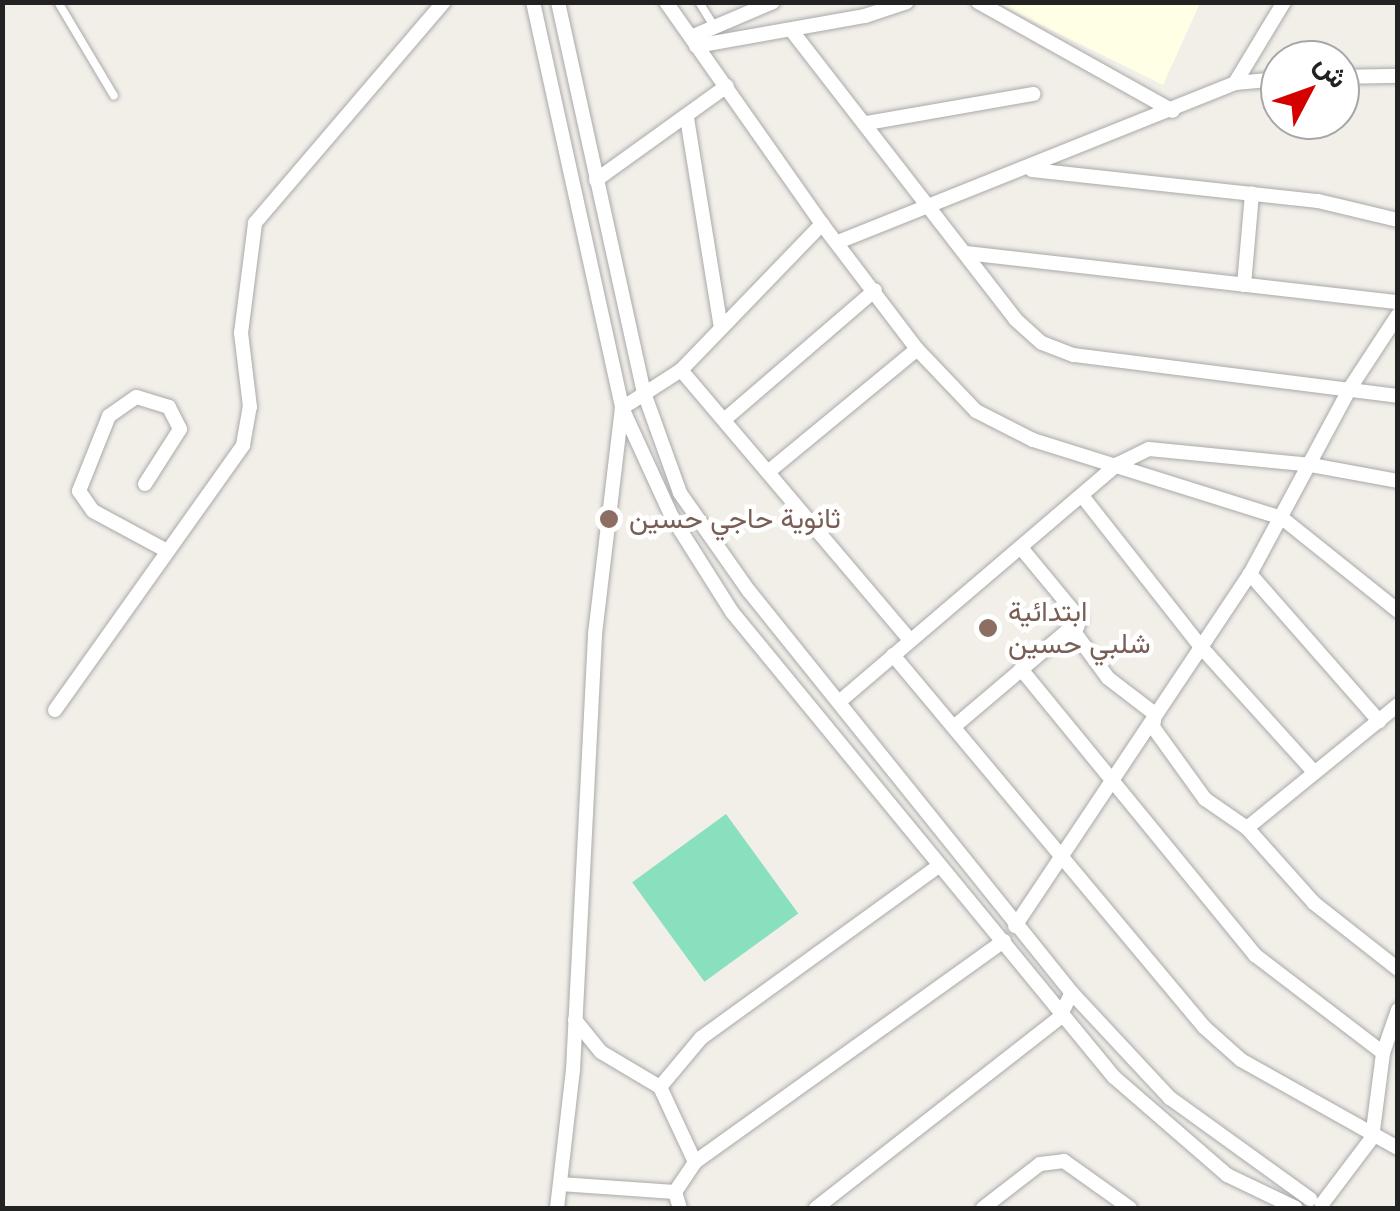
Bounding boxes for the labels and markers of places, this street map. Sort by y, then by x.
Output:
place label: ثانوية حاجي حسين [629,502,841,536]
marker: ثانوية حاجي حسين [598,508,620,530]
place label: ابتدائية شلبي حسين [1008,595,1151,661]
marker: ابتدائية شلبي حسين [977,617,999,639]

